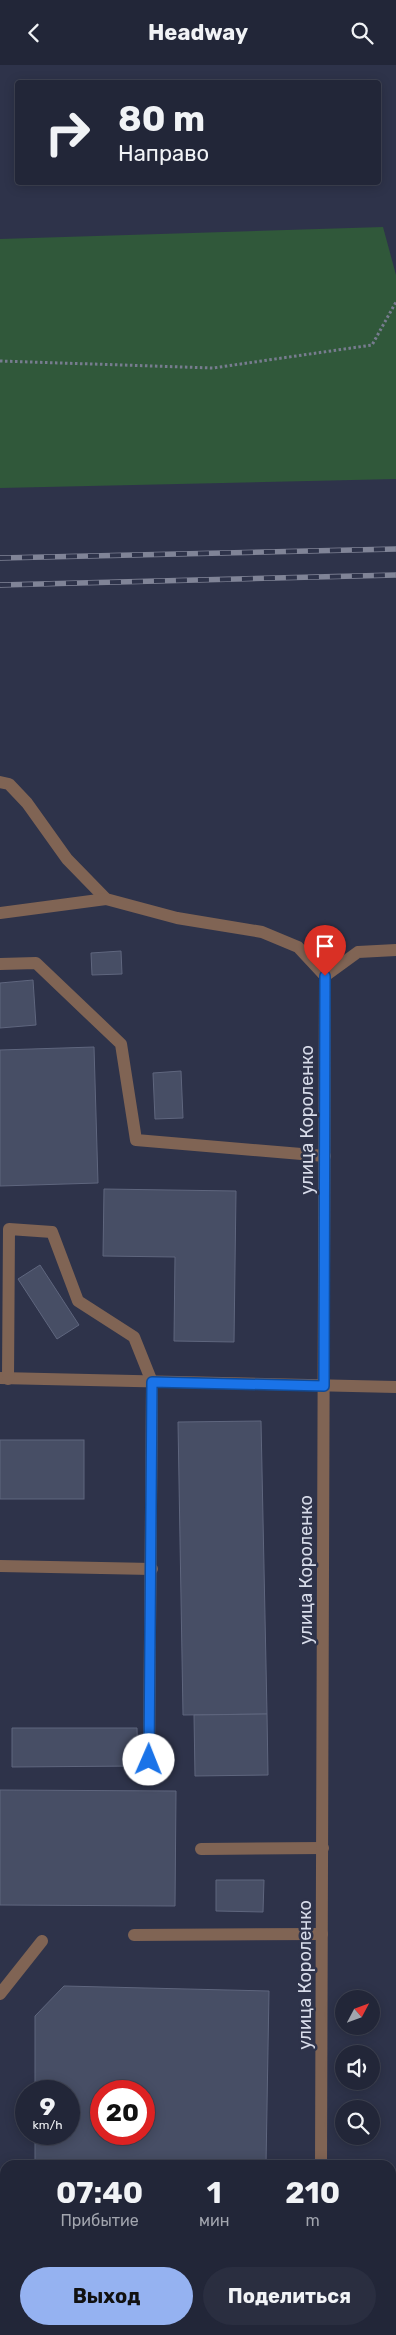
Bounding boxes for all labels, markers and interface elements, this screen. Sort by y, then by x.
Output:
icon: back [20,19,48,47]
text: Headway [148,19,248,46]
icon: search [348,19,376,47]
text: 80 m [118,98,205,140]
icon: right [35,100,100,165]
text: Направо [118,140,209,167]
pin [304,925,346,976]
icon: arrive [311,932,339,960]
street label: улица Короленко [296,1045,318,1195]
street label: улица Короленко [295,1495,317,1645]
position arrow [122,1733,174,1785]
street label: улица Короленко [294,1900,316,2050]
north arrow [335,1990,380,2035]
map controls [335,1990,380,2145]
button: sound [335,2045,380,2090]
speed limit sign: 20 [90,2080,155,2145]
text: 9 [39,2092,56,2121]
button: search [335,2100,380,2145]
text: km/h [33,2118,62,2132]
text: 07:40 [56,2175,143,2211]
text: 1 [207,2175,222,2211]
text: 210 [285,2175,340,2211]
text: Прибытие [60,2211,139,2230]
text: мин [199,2211,229,2230]
text: m [306,2211,320,2230]
button: Выход [20,2267,193,2325]
button: Поделиться [203,2267,376,2325]

